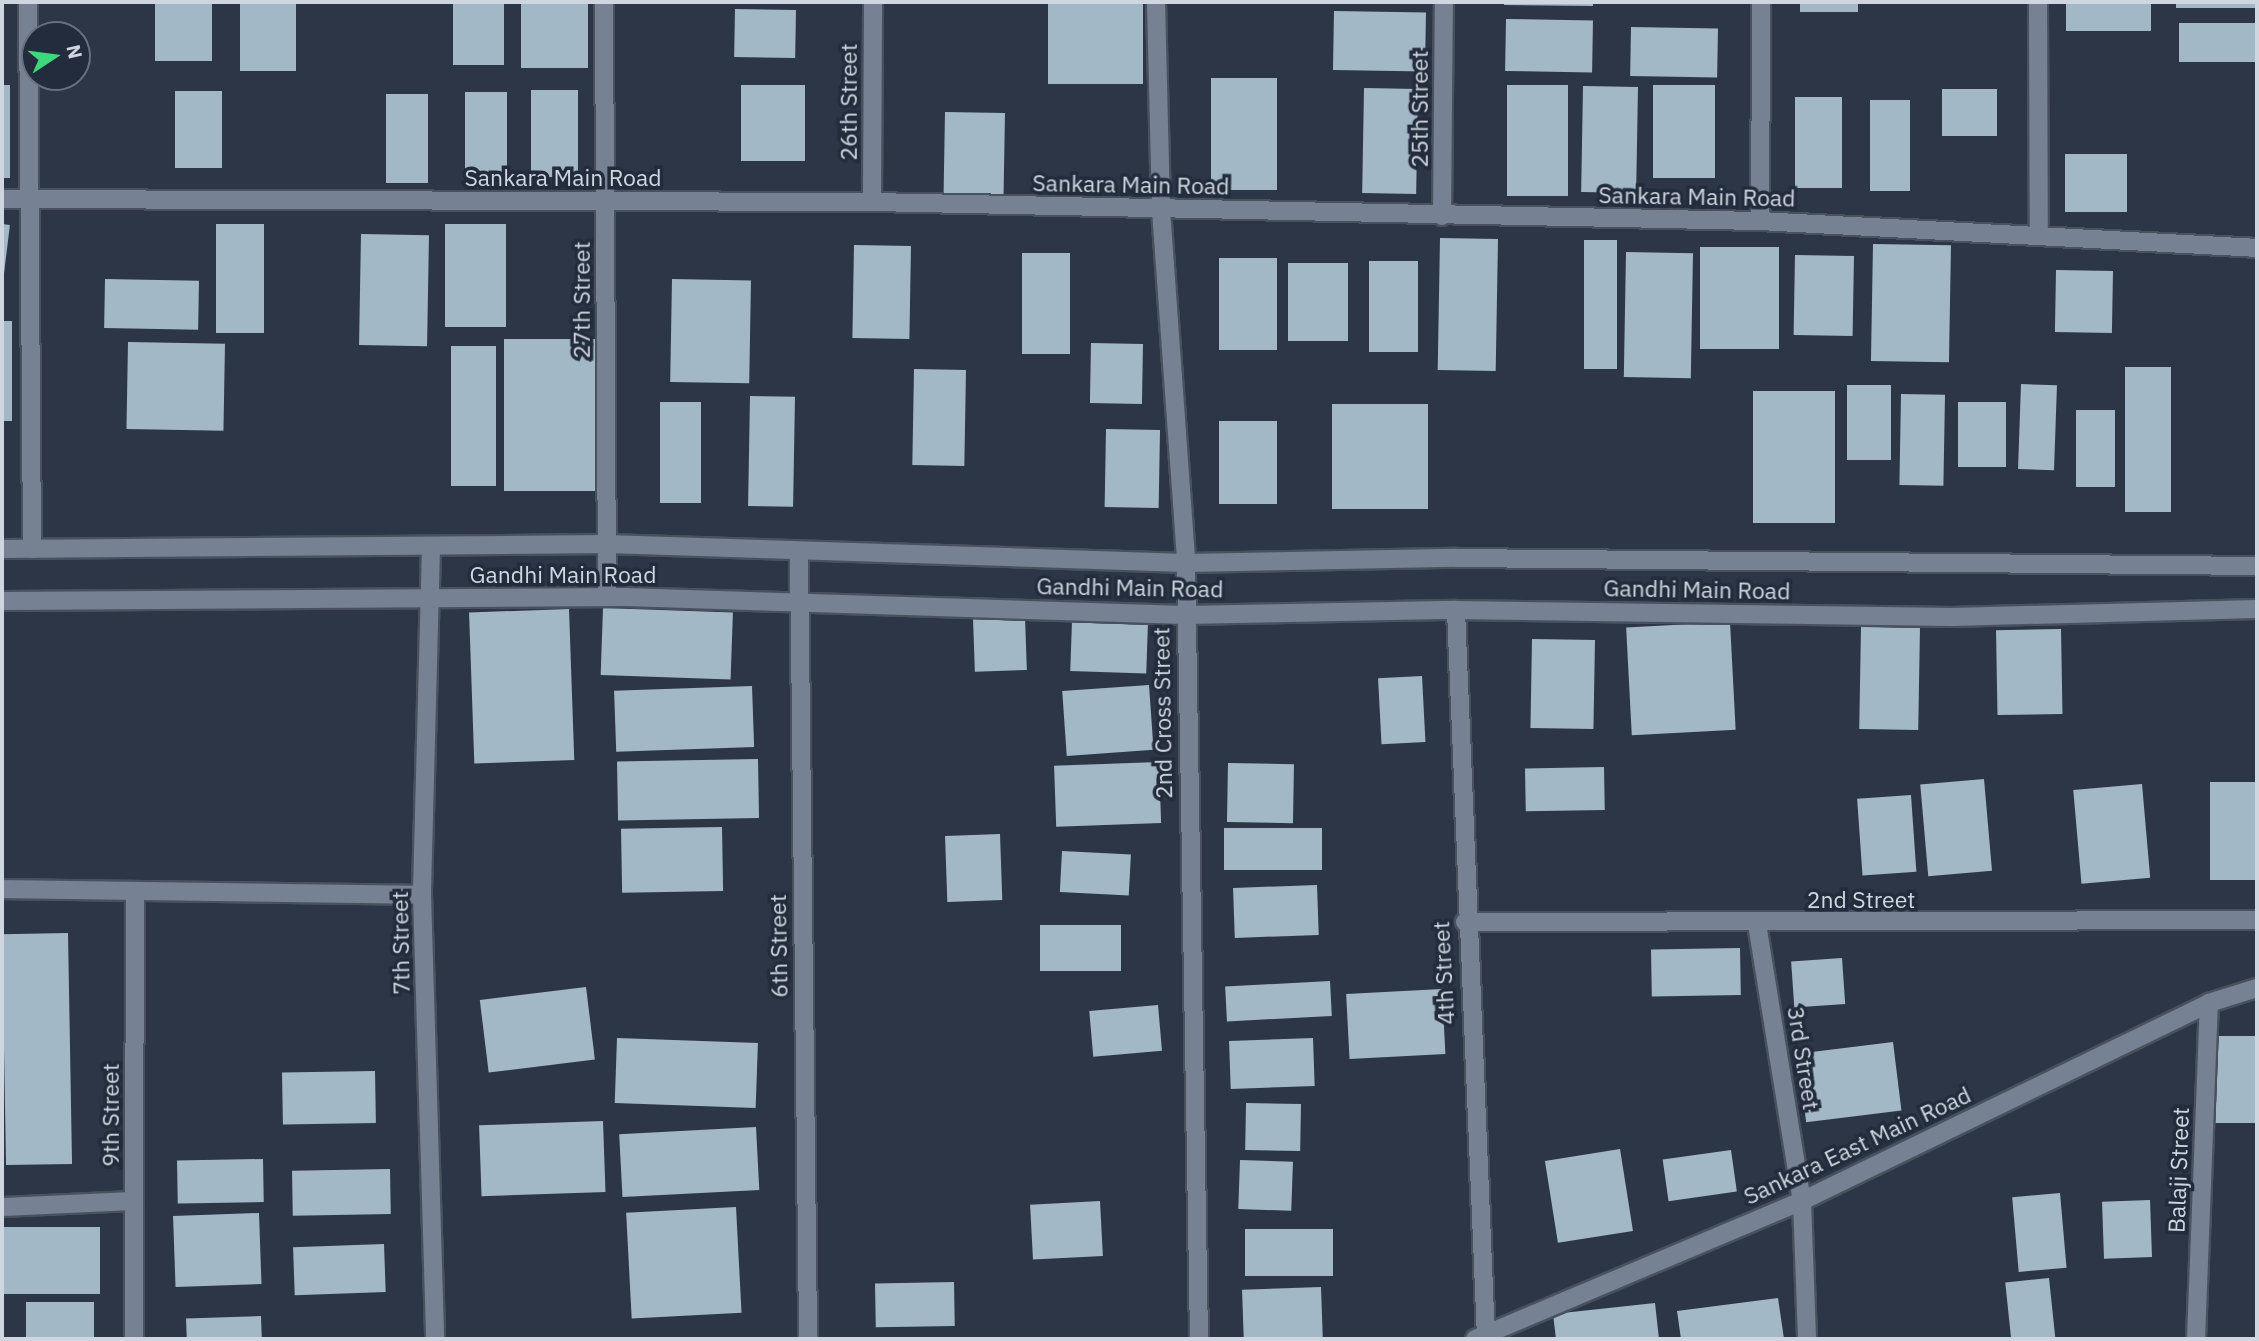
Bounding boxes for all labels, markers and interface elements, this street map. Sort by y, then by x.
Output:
north arrow [21,21,91,91]
text: N [61,42,88,61]
street label: 26th Street [834,43,862,161]
street label: 25th Street [1405,50,1433,168]
street label: Sankara Main Road [464,163,662,191]
street label: Sankara Main Road [1032,168,1230,200]
street label: Sankara Main Road [1598,180,1796,212]
street label: 27th Street [567,241,595,359]
street label: Gandhi Main Road [470,560,656,588]
street label: Gandhi Main Road [1036,572,1224,602]
street label: Gandhi Main Road [1603,574,1791,604]
street label: 2nd Cross Street [1147,627,1177,799]
street label: 2nd Street [1807,885,1915,913]
street label: 7th Street [385,891,415,995]
street label: 6th Street [763,894,793,998]
street label: 4th Street [1427,921,1459,1025]
street label: 3rd Street [1782,1005,1826,1111]
street label: 9th Street [96,1063,124,1167]
street label: Sankara East Main Road [1739,1080,1975,1210]
street label: Balaji Street [2162,1107,2194,1233]

